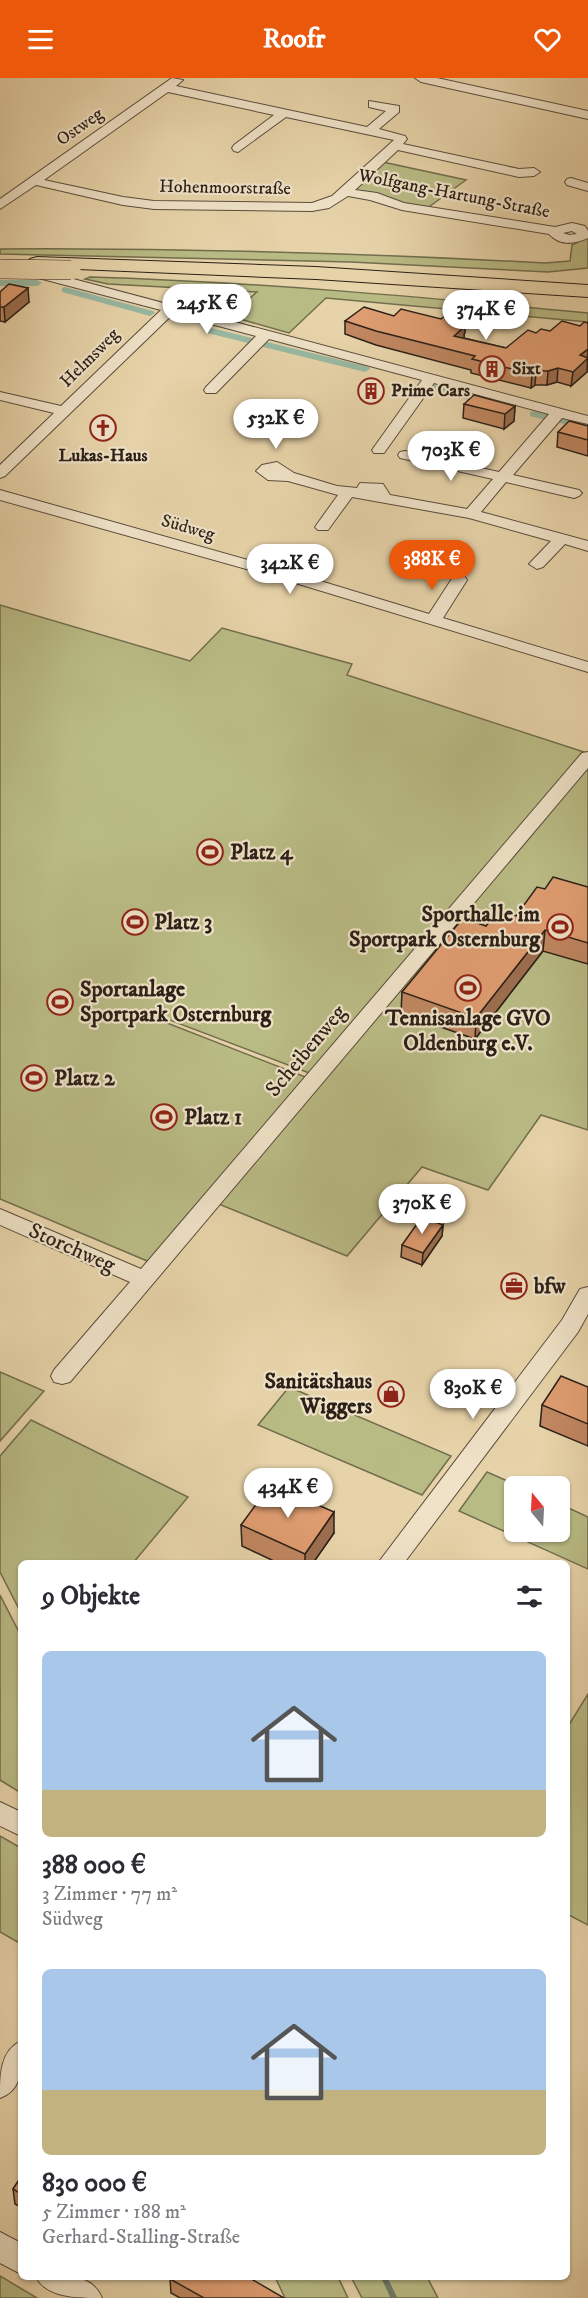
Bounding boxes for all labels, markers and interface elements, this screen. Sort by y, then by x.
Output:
text: Roofr [263,22,325,56]
icon: menu [24,23,57,56]
icon: heart [531,23,564,56]
street label: Ostweg [52,103,108,151]
street label: Wolfgang-Hartung-Straße [355,164,552,223]
street label: Hohenmoorstraße [159,176,291,200]
pin: 245K € [158,284,256,335]
pin: 374K € [437,290,535,341]
text: 245K € [176,291,238,316]
text: 374K € [456,297,516,322]
street label: Helmsweg [56,324,124,392]
building icon: Sixt [477,354,507,384]
place label: Sixt [512,358,541,380]
building icon: Prime Cars [356,376,386,406]
place label: Prime Cars [391,380,470,402]
pin: 532K € [227,399,325,450]
text: 532K € [247,406,305,431]
church icon: Lukas-Haus [88,413,118,443]
pin: 703K € [402,431,500,482]
text: 703K € [422,438,480,463]
place label: Lukas-Haus [58,445,148,467]
street label: Südweg [159,510,218,546]
pin: 388K € [383,540,481,591]
pin: 342K € [241,544,339,595]
text: 388K € [403,547,461,572]
text: 342K € [261,551,319,576]
sports icon: Platz 4 [195,837,225,867]
place label: Platz 4 [230,839,294,866]
place label: Sporthalle im Sportpark Osternburg [349,901,541,953]
sports icon: Platz 3 [120,907,150,937]
place label: Platz 3 [154,909,212,936]
sports icon: Sporthalle im Sportpark Osternburg [545,912,575,942]
sports icon: Tennisanlage GVO Oldenburg e.V. [453,973,483,1003]
place label: Sportanlage Sportpark Osternburg [80,976,272,1028]
sports icon: Sportanlage Sportpark Osternburg [45,987,75,1017]
street label: Scheibenweg [260,999,352,1103]
place label: Tennisanlage GVO Oldenburg e.V. [384,1005,551,1057]
sports icon: Platz 2 [19,1063,49,1093]
place label: Platz 2 [54,1065,116,1092]
sports icon: Platz 1 [149,1102,179,1132]
place label: Platz 1 [184,1104,242,1131]
pin: 370K € [373,1184,471,1235]
text: 370K € [393,1191,451,1216]
street label: Storchweg [24,1217,120,1279]
office icon: bfw [499,1271,529,1301]
place label: bfw [533,1273,566,1300]
place label: Sanitätshaus Wiggers [264,1368,373,1420]
pin: 830K € [424,1369,522,1420]
text: 830K € [444,1376,502,1401]
shop icon: Sanitätshaus Wiggers [376,1379,406,1409]
pin: 434K € [239,1468,337,1519]
text: 434K € [258,1475,318,1500]
north arrow [504,1476,570,1542]
map controls [504,1476,570,1542]
text: 9 Objekte [42,1580,140,1613]
icon: filters [513,1580,546,1613]
icon: home [240,1690,348,1798]
text: 388 000 € [42,1849,146,1882]
text: 3 Zimmer · 77 m² [42,1882,177,1907]
text: Südweg [42,1907,103,1932]
icon: home [240,2008,348,2116]
text: 830 000 € [42,2167,147,2200]
text: 5 Zimmer · 188 m² [42,2200,186,2225]
text: Gerhard-Stalling-Straße [42,2225,240,2250]

